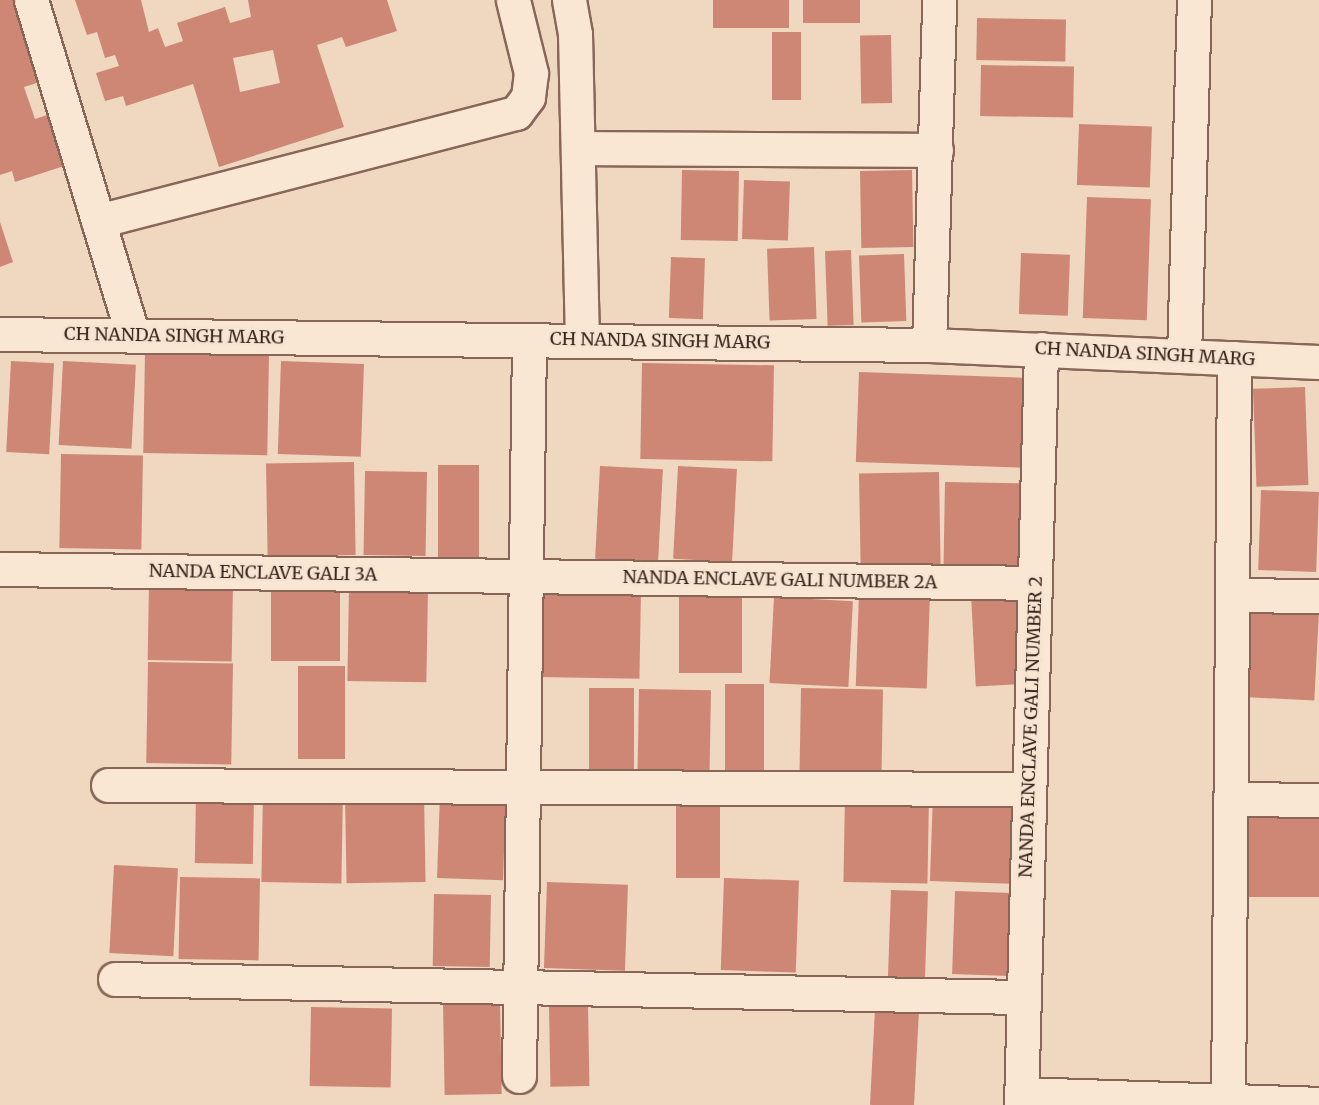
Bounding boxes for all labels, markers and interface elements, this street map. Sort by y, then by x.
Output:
street label: CH NANDA SINGH MARG [64,323,284,349]
street label: CH NANDA SINGH MARG [550,328,770,354]
street label: CH NANDA SINGH MARG [1034,337,1256,371]
street label: NANDA ENCLAVE GALI 3A [149,560,377,586]
street label: NANDA ENCLAVE GALI NUMBER 2A [622,566,938,594]
street label: NANDA ENCLAVE GALI NUMBER 2 [1015,576,1047,878]

